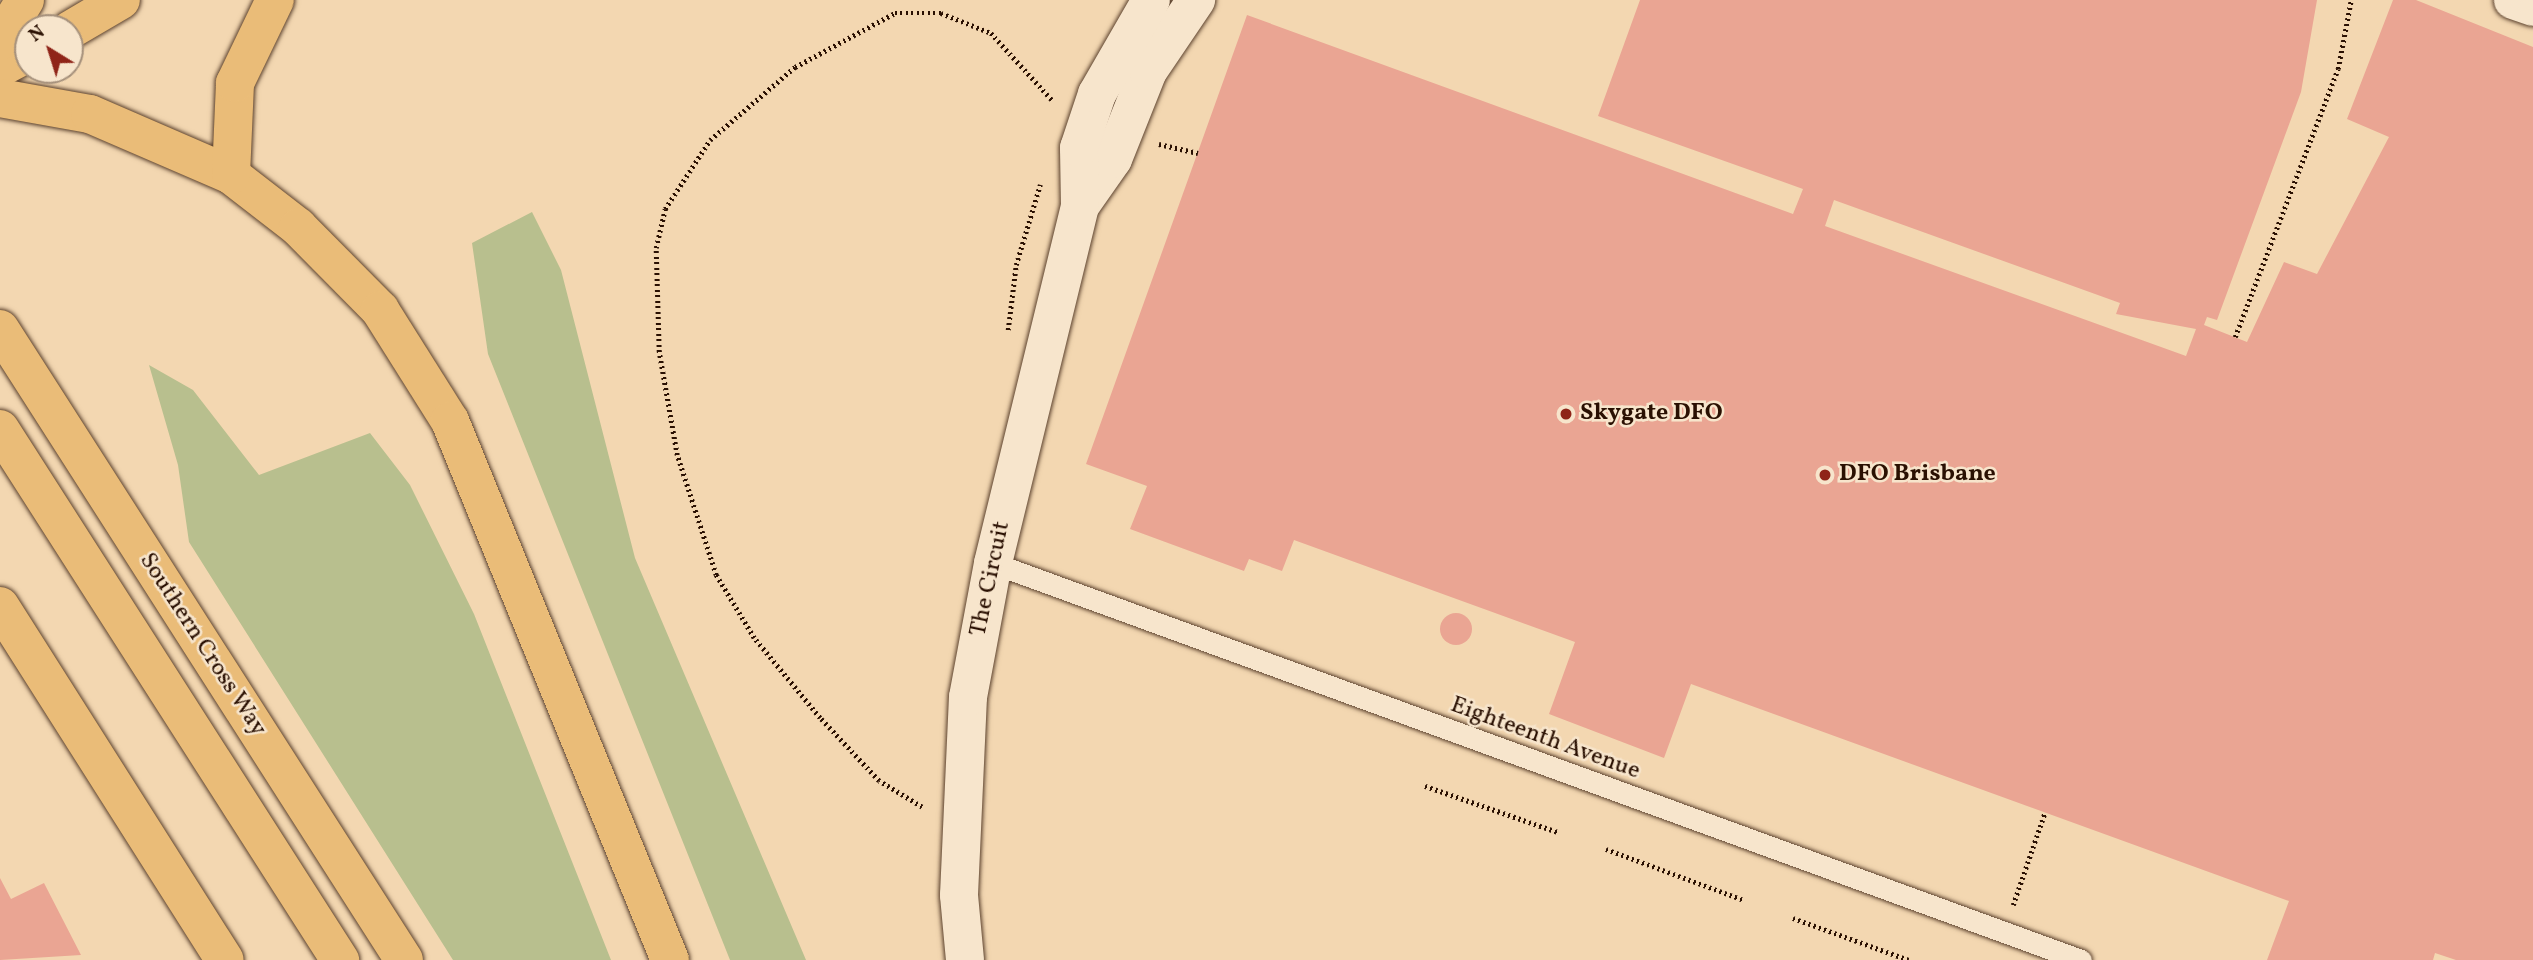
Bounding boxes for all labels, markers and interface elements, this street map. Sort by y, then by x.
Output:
north arrow [14,14,84,84]
text: N [24,20,51,49]
place label: Skygate DFO [1580,400,1723,428]
marker: Skygate DFO [1558,406,1574,422]
place label: DFO Brisbane [1839,461,1996,489]
marker: DFO Brisbane [1817,467,1833,483]
street label: The Circuit [965,519,1017,639]
street label: Southern Cross Way [132,548,272,742]
street label: Eighteenth Avenue [1446,691,1644,787]

